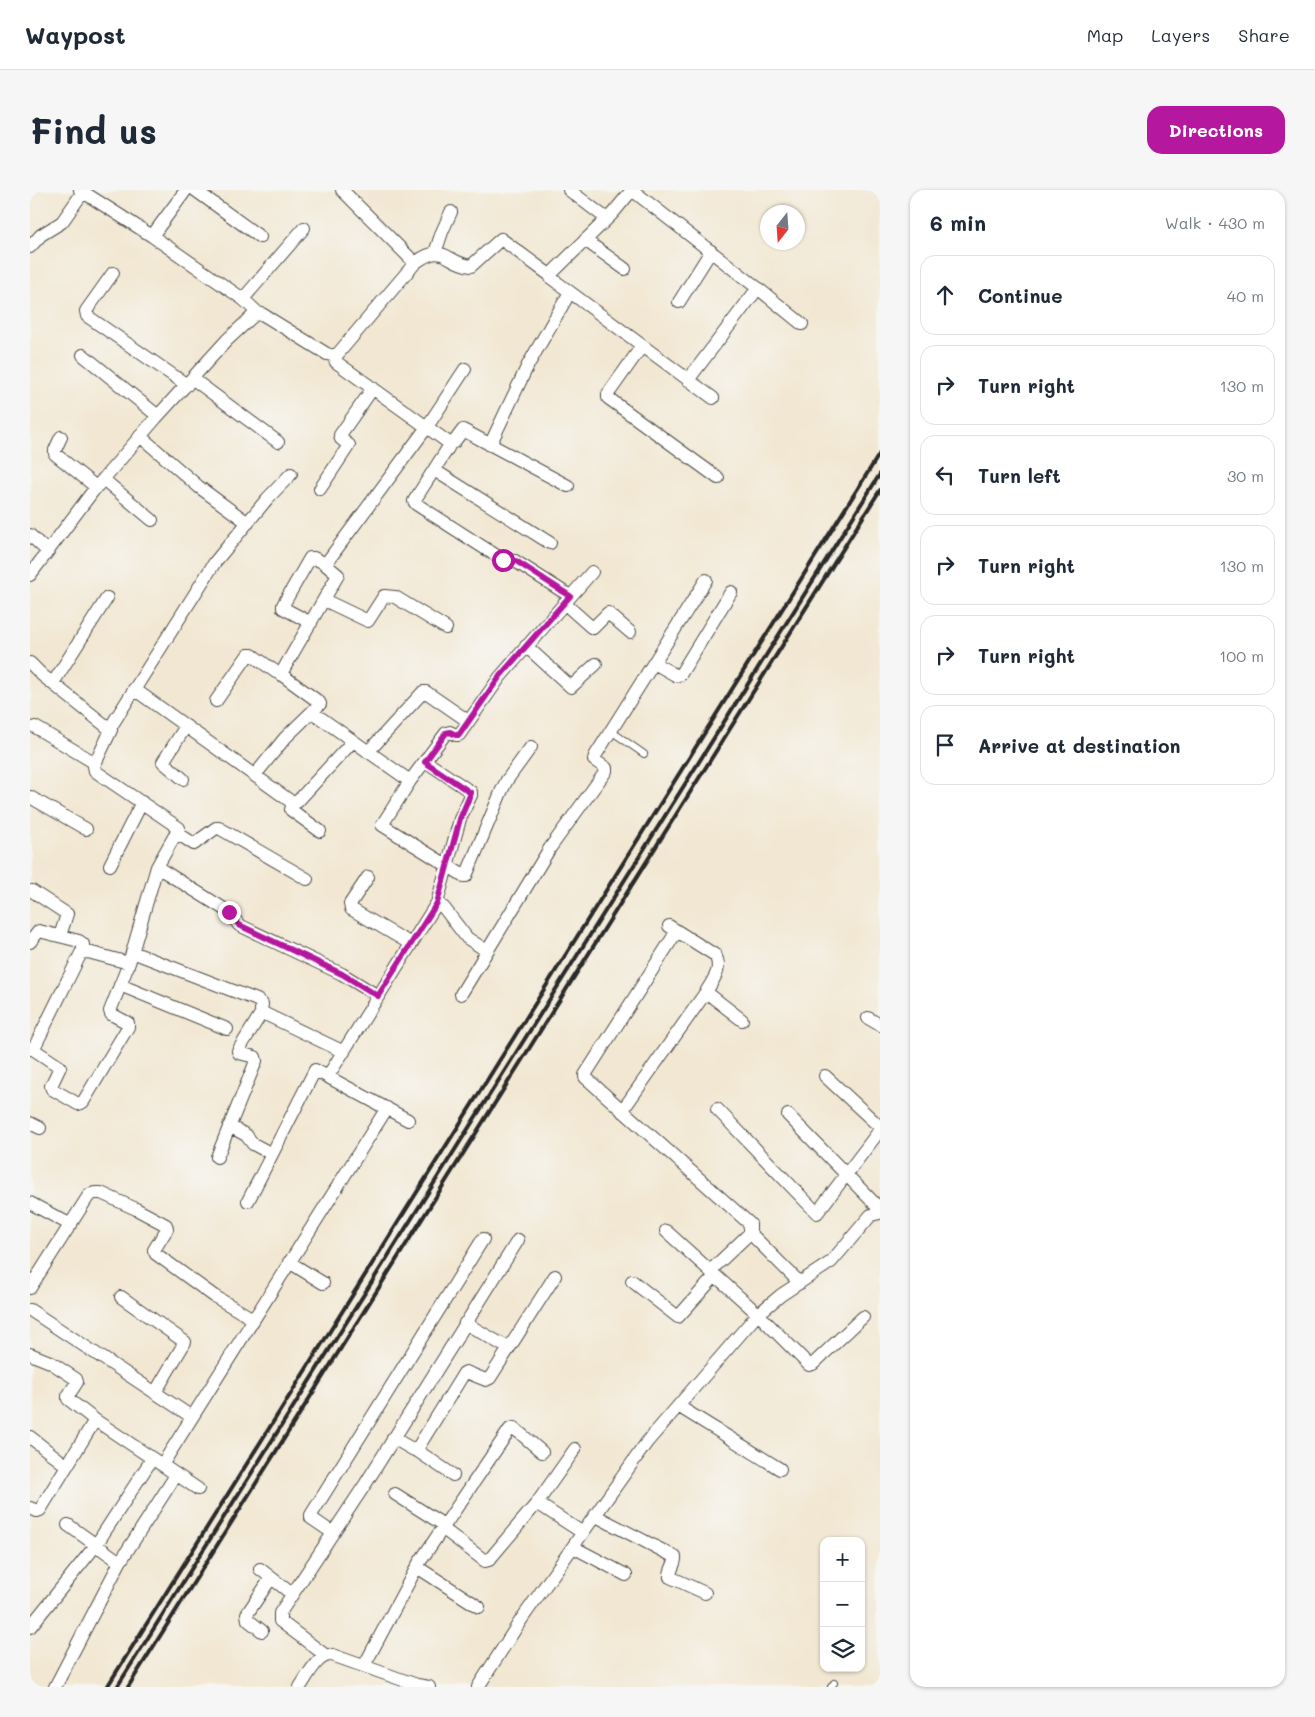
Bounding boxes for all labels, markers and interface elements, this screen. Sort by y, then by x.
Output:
text: Waypost [25,19,126,50]
text: Map [1087,23,1123,47]
text: Layers [1151,23,1210,47]
text: Share [1238,23,1290,47]
button: Directions [1147,106,1285,154]
text: Find us [30,107,157,153]
north arrow [760,205,805,250]
text: 6 min [930,209,986,236]
text: Walk · 430 m [1165,212,1265,233]
icon: ahead [931,281,959,309]
text: Continue [978,283,1063,308]
text: 40 m [1227,285,1264,306]
icon: right [931,371,959,399]
text: Turn right [978,373,1075,398]
text: 130 m [1220,375,1264,396]
icon: left [931,461,959,489]
text: Turn left [978,463,1061,488]
text: 30 m [1227,465,1264,486]
route start [492,549,515,572]
icon: right [931,551,959,579]
text: Turn right [978,553,1075,578]
text: 130 m [1220,555,1264,576]
icon: right [931,641,959,669]
text: Turn right [978,643,1075,668]
text: 100 m [1219,645,1264,666]
icon: arrive [931,731,959,759]
text: Arrive at destination [978,733,1181,758]
route end [218,901,241,924]
map controls [820,1537,865,1672]
button: + [820,1537,865,1582]
button: − [820,1582,865,1627]
button: layers [820,1627,865,1672]

